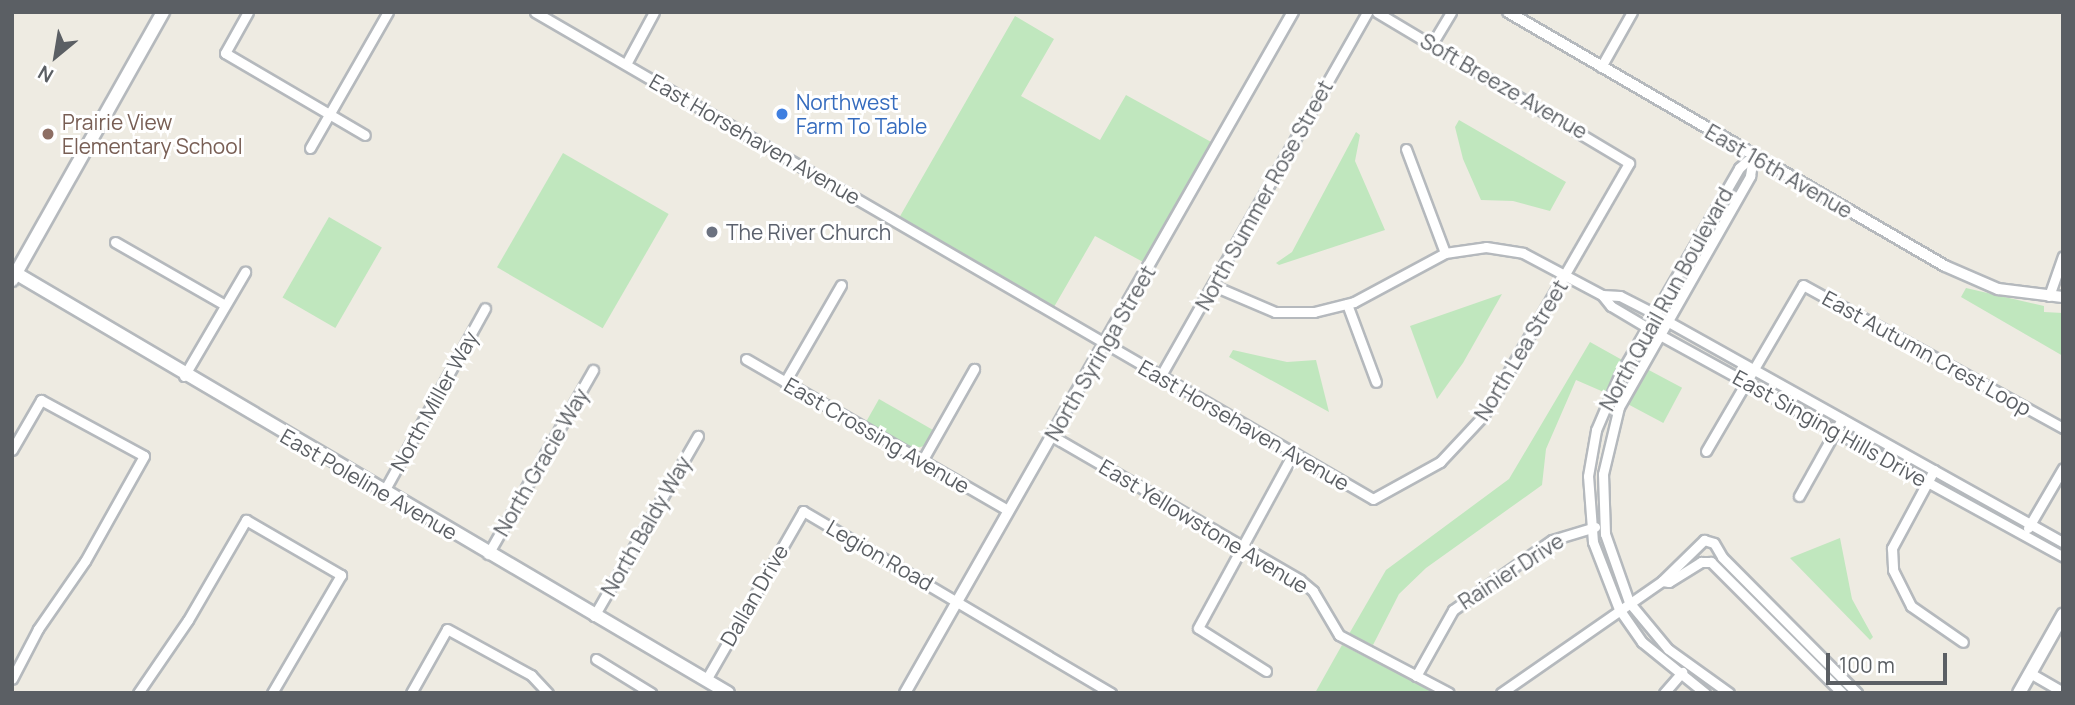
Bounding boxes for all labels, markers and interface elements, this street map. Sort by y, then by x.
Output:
north arrow [21,21,91,91]
street label: Soft Breeze Avenue [1416,28,1592,144]
text: N [33,60,58,89]
street label: East Horsehaven Avenue [645,68,865,210]
street label: North Summer Rose Street [1190,76,1338,314]
place label: Northwest Farm To Table [796,89,927,139]
marker: Northwest Farm To Table [774,106,790,122]
place label: Prairie View Elementary School [62,109,243,159]
street label: East 16th Avenue [1701,119,1857,223]
marker: Prairie View Elementary School [40,126,56,142]
street label: North Quail Run Boulevard [1594,183,1738,415]
place label: The River Church [726,219,891,245]
marker: The River Church [704,224,720,240]
street label: North Syringa Street [1040,261,1160,445]
street label: North Lea Street [1469,275,1573,425]
street label: East Autumn Crest Loop [1818,285,2036,421]
street label: North Miller Way [385,326,483,476]
street label: East Horsehaven Avenue [1134,354,1354,496]
street label: East Singing Hills Drive [1729,364,1931,492]
street label: East Crossing Avenue [780,372,974,498]
street label: North Gracie Way [488,384,594,540]
street label: East Poleline Avenue [276,423,462,545]
street label: North Baldy Way [596,452,696,600]
street label: East Yellowstone Avenue [1095,454,1313,598]
street label: Legion Road [822,514,938,596]
street label: Rainier Drive [1454,528,1568,614]
street label: Dallan Drive [715,540,793,650]
scale bar [1830,638,1951,682]
text: 100 m [1839,651,1895,679]

